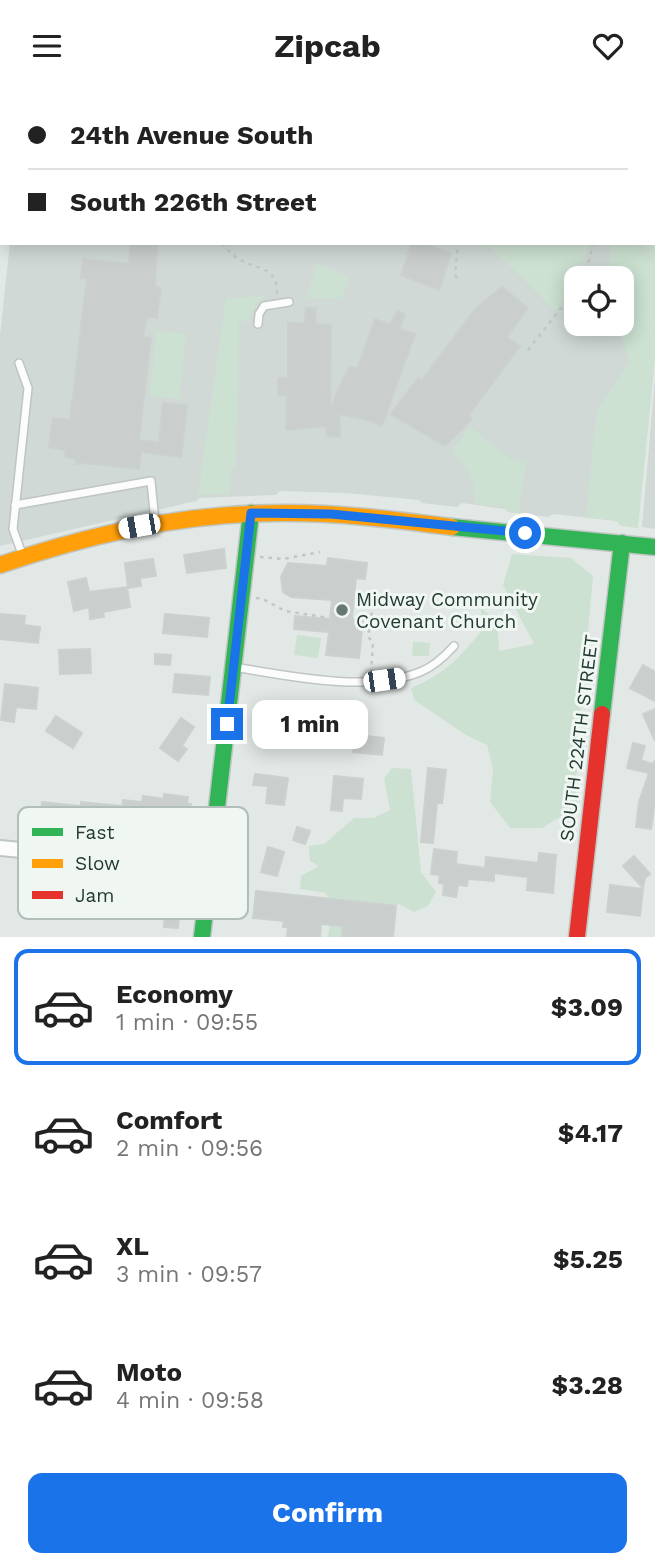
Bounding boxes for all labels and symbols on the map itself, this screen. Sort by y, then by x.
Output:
car [117,512,162,540]
route start [509,517,541,549]
place label: Midway Community Covenant Church [356,588,538,633]
marker: Midway Community Covenant Church [334,602,350,618]
street label: SOUTH 224TH STREET [555,633,603,843]
car [362,667,407,693]
callout: 1 min [252,699,367,749]
route end [211,708,243,740]
legend [18,807,248,919]
text: Fast [75,821,114,844]
text: Slow [75,852,120,875]
text: Jam [75,884,114,907]

